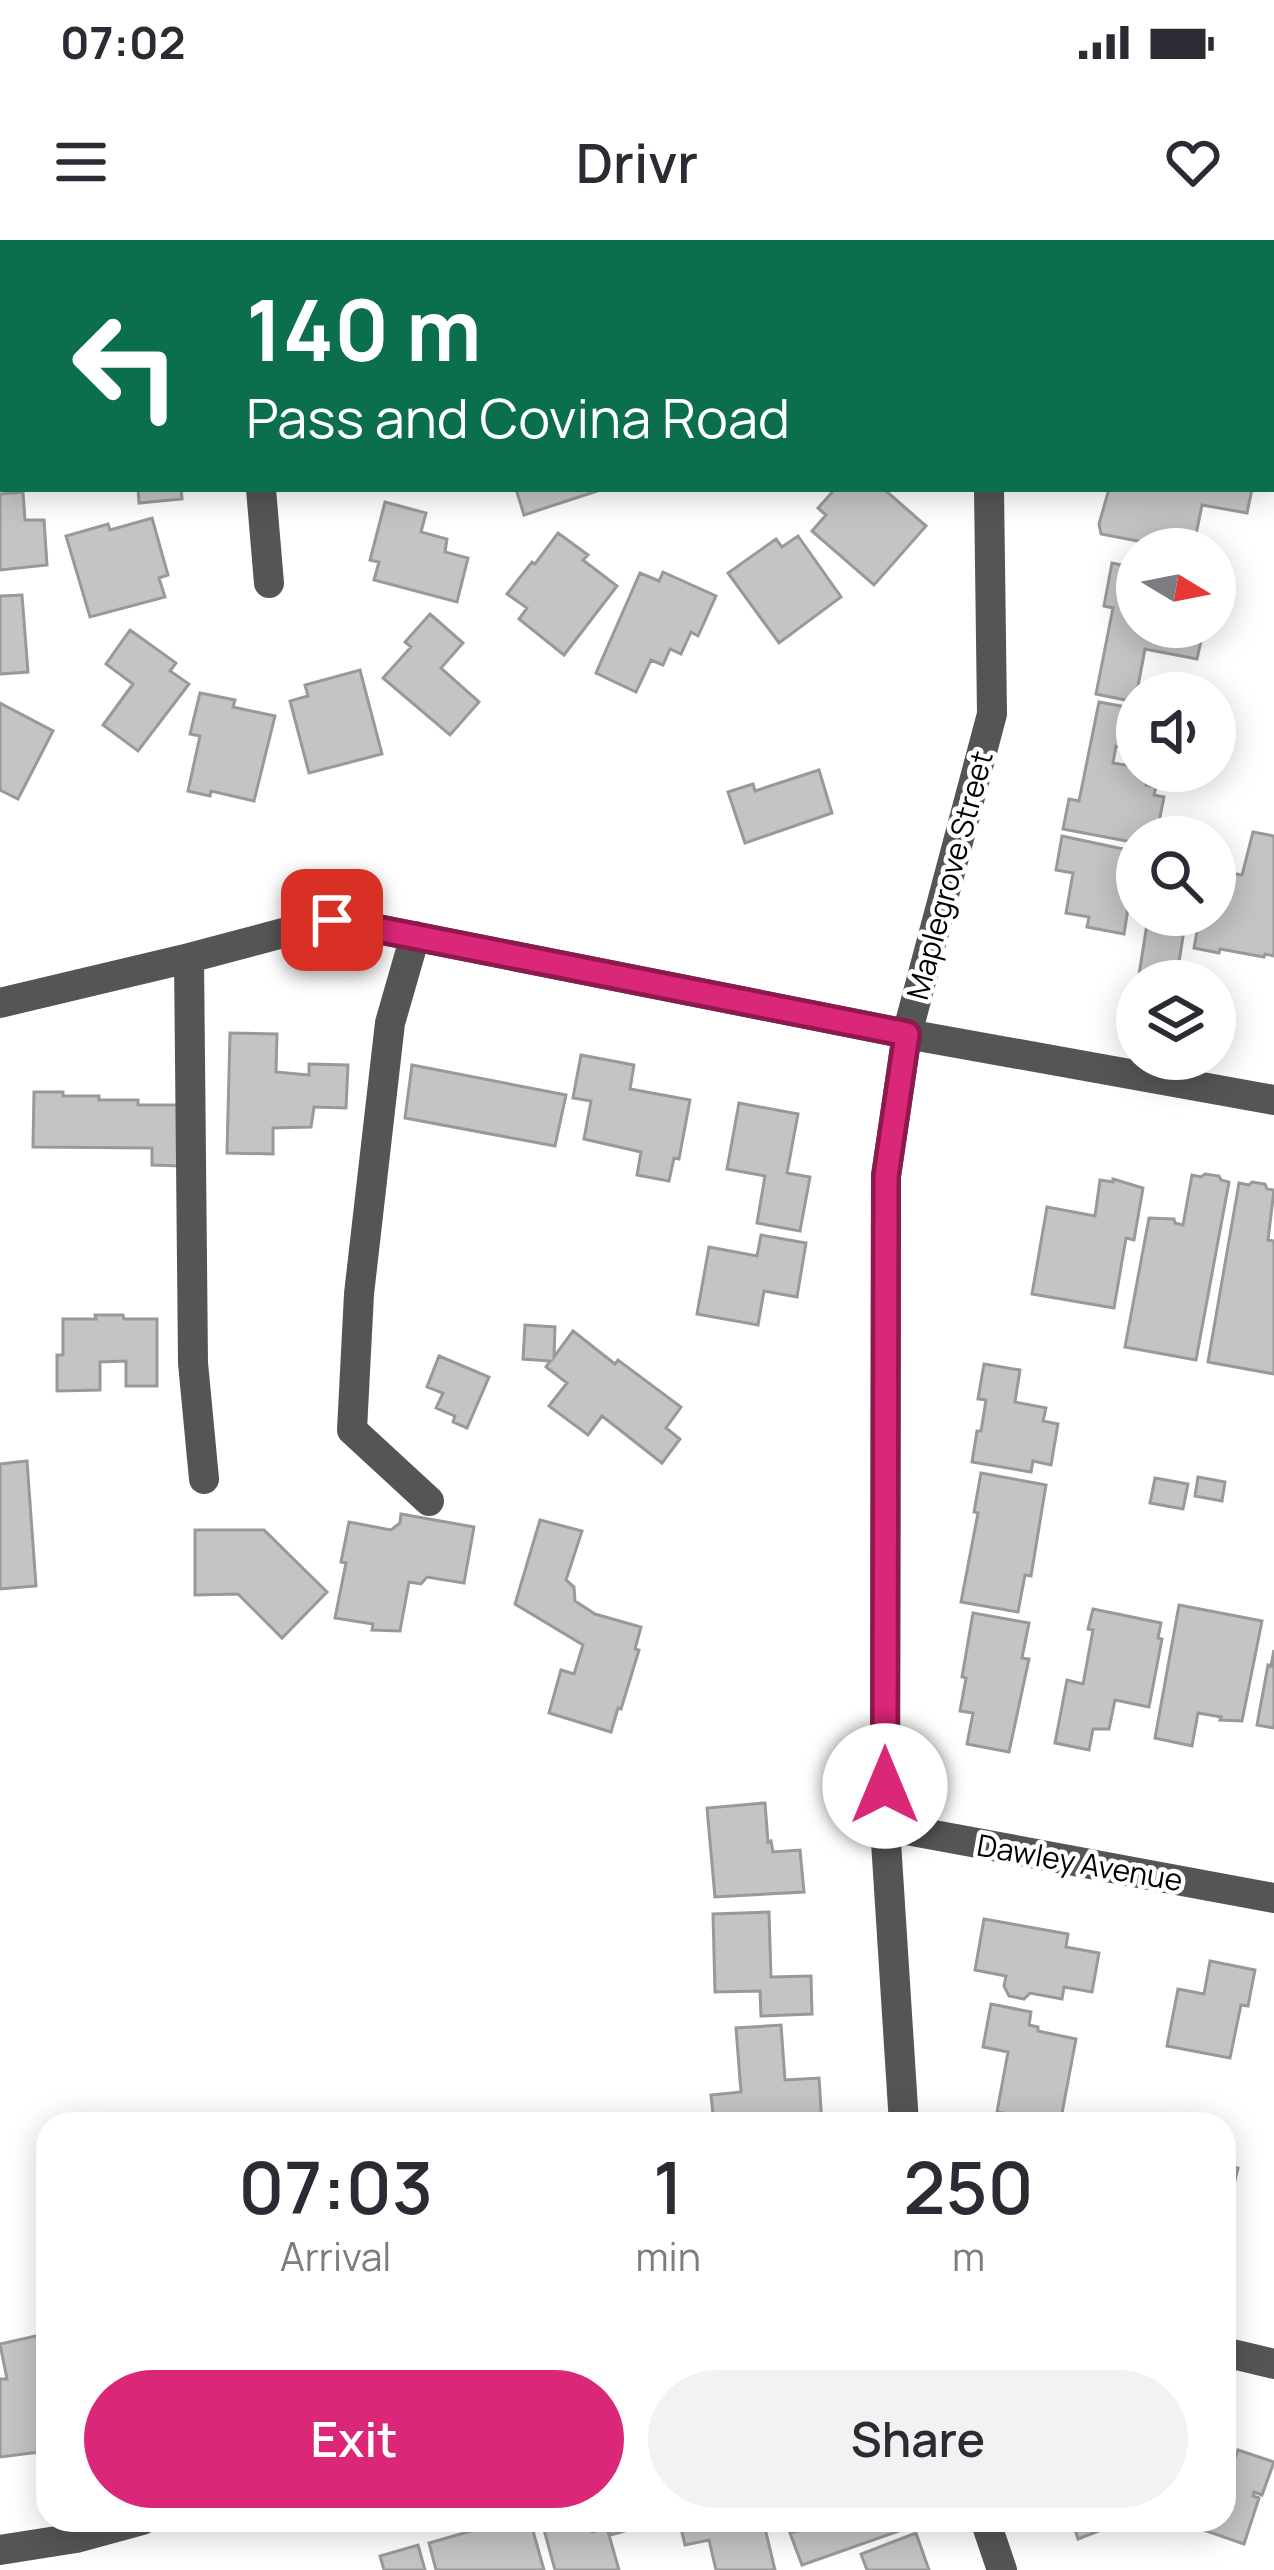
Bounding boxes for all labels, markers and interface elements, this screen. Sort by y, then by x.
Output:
text: 07:02 [60,11,185,73]
text: Drivr [576,125,698,199]
icon: menu [48,129,114,195]
icon: heart [1160,129,1226,195]
text: 140 m [246,271,482,386]
icon: left [48,288,204,444]
text: Pass and Covina Road [246,380,790,454]
north arrow [1116,528,1236,648]
map controls [1116,528,1236,1080]
button: sound [1116,672,1236,792]
street label: Maplegrove Street [896,746,1002,1004]
button: search [1116,816,1236,936]
pin [281,869,383,971]
icon: arrive [299,887,365,953]
button: layers [1116,960,1236,1080]
position arrow [822,1723,948,1849]
street label: Dawley Avenue [974,1824,1186,1900]
text: 07:03 [238,2137,433,2236]
text: 1 [653,2137,683,2236]
text: 250 [903,2137,1034,2236]
text: Arrival [280,2229,391,2283]
text: min [636,2229,701,2283]
text: m [952,2229,985,2283]
button: Exit [84,2370,624,2508]
button: Share [648,2370,1188,2508]

